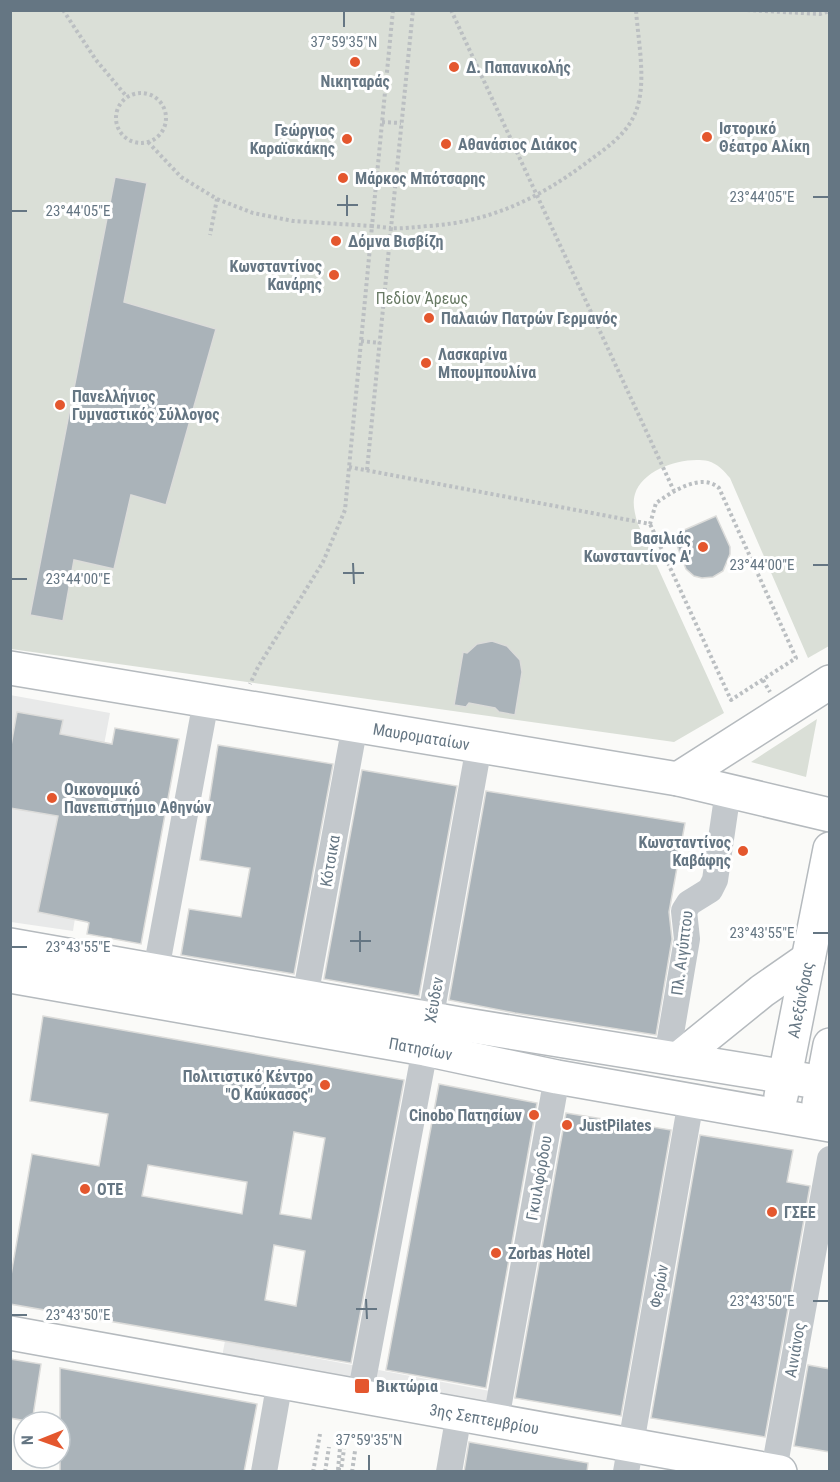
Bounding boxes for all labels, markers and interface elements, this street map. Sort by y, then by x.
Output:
text: 37°59'35"N [311,33,377,51]
marker: Νικηταράς [348,55,362,69]
place label: Δ. Παπανικολής [466,58,571,77]
marker: Δ. Παπανικολής [447,60,461,74]
place label: Νικηταράς [320,72,390,91]
place label: Ιστορικό Θέατρο Αλίκη [719,119,810,156]
place label: Γεώργιος Καραϊσκάκης [250,121,335,158]
marker: Ιστορικό Θέατρο Αλίκη [700,130,714,144]
marker: Γεώργιος Καραϊσκάκης [340,132,354,146]
place label: Αθανάσιος Διάκος [458,135,577,154]
marker: Αθανάσιος Διάκος [439,137,453,151]
place label: Μάρκος Μπότσαρης [355,169,485,188]
marker: Μάρκος Μπότσαρης [336,171,350,185]
text: 23°44'05"E [730,188,794,206]
text: 23°44'05"E [46,202,110,220]
place label: Δόμνα Βισβίζη [348,232,444,251]
marker: Δόμνα Βισβίζη [329,234,343,248]
place label: Κωνσταντίνος Κανάρης [230,257,322,294]
marker: Κωνσταντίνος Κανάρης [327,268,341,282]
park label: Πεδίον Άρεως [376,289,468,308]
place label: Παλαιών Πατρών Γερμανός [441,309,617,328]
marker: Παλαιών Πατρών Γερμανός [422,311,436,325]
place label: Λασκαρίνα Μπουμπουλίνα [438,345,536,382]
marker: Λασκαρίνα Μπουμπουλίνα [419,356,433,370]
place label: Πανελλήνιος Γυμναστικός Σύλλογος [72,387,219,424]
marker: Πανελλήνιος Γυμναστικός Σύλλογος [53,398,67,412]
place label: Βασιλιάς Κωνσταντίνος Α' [584,529,691,566]
marker: Βασιλιάς Κωνσταντίνος Α' [696,540,710,554]
text: 23°44'00"E [730,556,794,574]
text: 23°44'00"E [46,570,110,588]
street label: Μαυροματαίων [372,719,471,754]
place label: Οικονομικό Πανεπιστήμιο Αθηνών [64,780,211,817]
marker: Οικονομικό Πανεπιστήμιο Αθηνών [45,791,59,805]
place label: Κωνσταντίνος Καβάφης [639,833,731,870]
street label: Κότσικα [316,834,344,888]
marker: Κωνσταντίνος Καβάφης [736,844,750,858]
street label: Πλ. Αιγύπτου [667,909,697,997]
text: 23°43'55"E [730,924,794,942]
text: 23°43'55"E [46,938,110,956]
street label: Αλεξάνδρας [783,960,817,1040]
street label: Χέυδεν [421,975,447,1025]
street label: Πατησίων [387,1033,454,1064]
place label: Πολιτιστικό Κέντρο "Ο Καύκασος" [183,1067,313,1104]
marker: Πολιτιστικό Κέντρο "Ο Καύκασος" [318,1078,332,1092]
place label: Cinobo Πατησίων [409,1106,522,1125]
marker: Cinobo Πατησίων [527,1108,541,1122]
place label: JustPilates [579,1116,651,1135]
marker: JustPilates [560,1118,574,1132]
street label: Γκυιλφόρδου [522,1134,556,1222]
place label: ΟΤΕ [97,1180,123,1199]
marker: ΟΤΕ [78,1182,92,1196]
place label: ΓΣΕΕ [784,1203,816,1222]
marker: ΓΣΕΕ [765,1205,779,1219]
place label: Zorbas Hotel [508,1244,590,1263]
marker: Zorbas Hotel [489,1246,503,1260]
street label: Φερών [646,1263,672,1309]
text: 23°43'50"E [730,1292,794,1310]
text: 23°43'50"E [46,1306,110,1324]
street label: Αινιάνος [781,1321,809,1379]
marker: Βικτώρια [353,1377,371,1395]
place label: Βικτώρια [376,1377,438,1396]
street label: 3ης Σεπτεμβρίου [428,1399,541,1438]
north arrow [12,1410,72,1470]
text: 37°59'35"N [336,1431,402,1449]
text: N [18,1435,37,1445]

